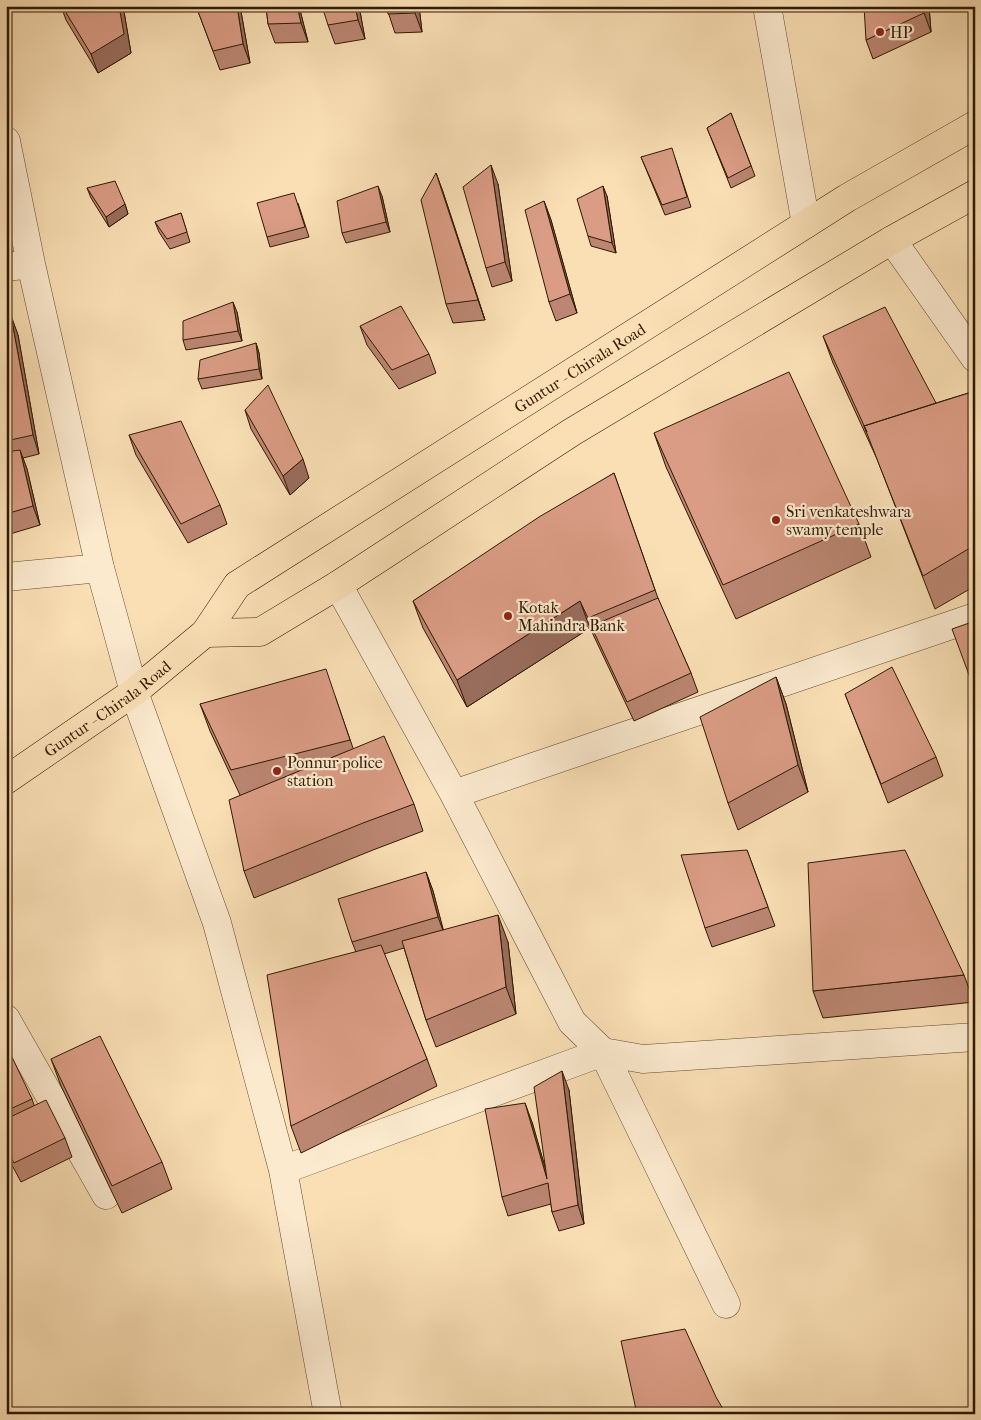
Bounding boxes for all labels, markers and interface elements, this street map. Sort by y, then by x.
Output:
place label: HP [890,23,913,42]
marker: HP [874,26,886,38]
street label: Guntur - Chirala Road [510,319,649,416]
place label: Sri venkateshwara swamy temple [786,502,912,539]
marker: Sri venkateshwara swamy temple [770,514,782,526]
place label: Kotak Mahindra Bank [518,598,625,635]
marker: Kotak Mahindra Bank [502,610,514,622]
street label: Guntur - Chirala Road [40,656,175,761]
place label: Ponnur police station [287,753,383,790]
marker: Ponnur police station [271,765,283,777]

